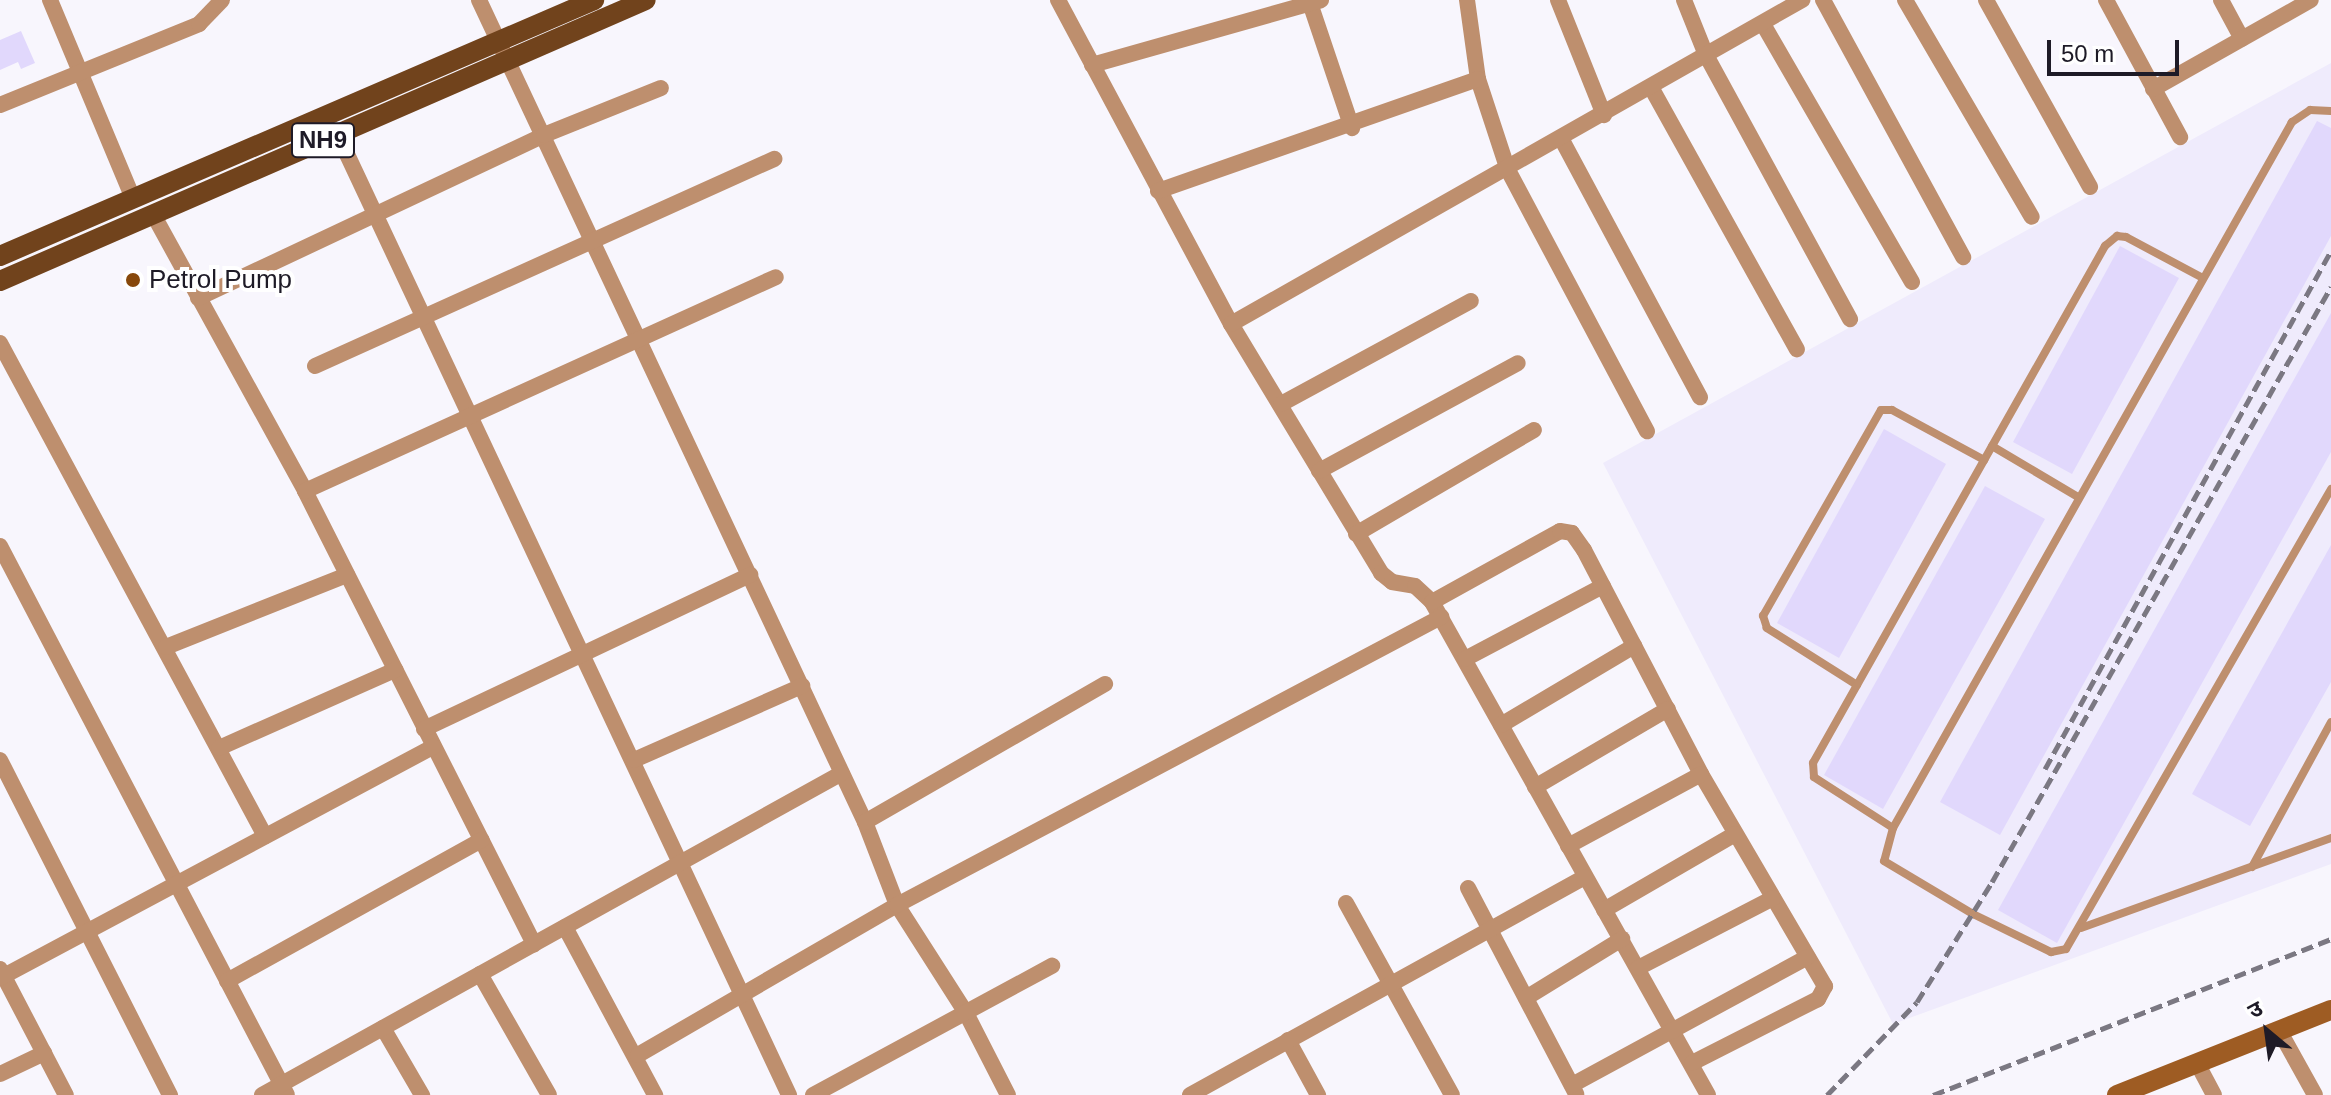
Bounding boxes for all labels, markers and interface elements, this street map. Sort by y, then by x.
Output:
scale bar [2051,24,2183,74]
text: 50 m [2061,40,2114,67]
road number: NH9 [289,120,357,160]
place label: Petrol Pump [149,264,292,296]
marker: Petrol Pump [124,271,142,289]
north arrow [2227,991,2307,1071]
text: उ [2243,996,2267,1024]

